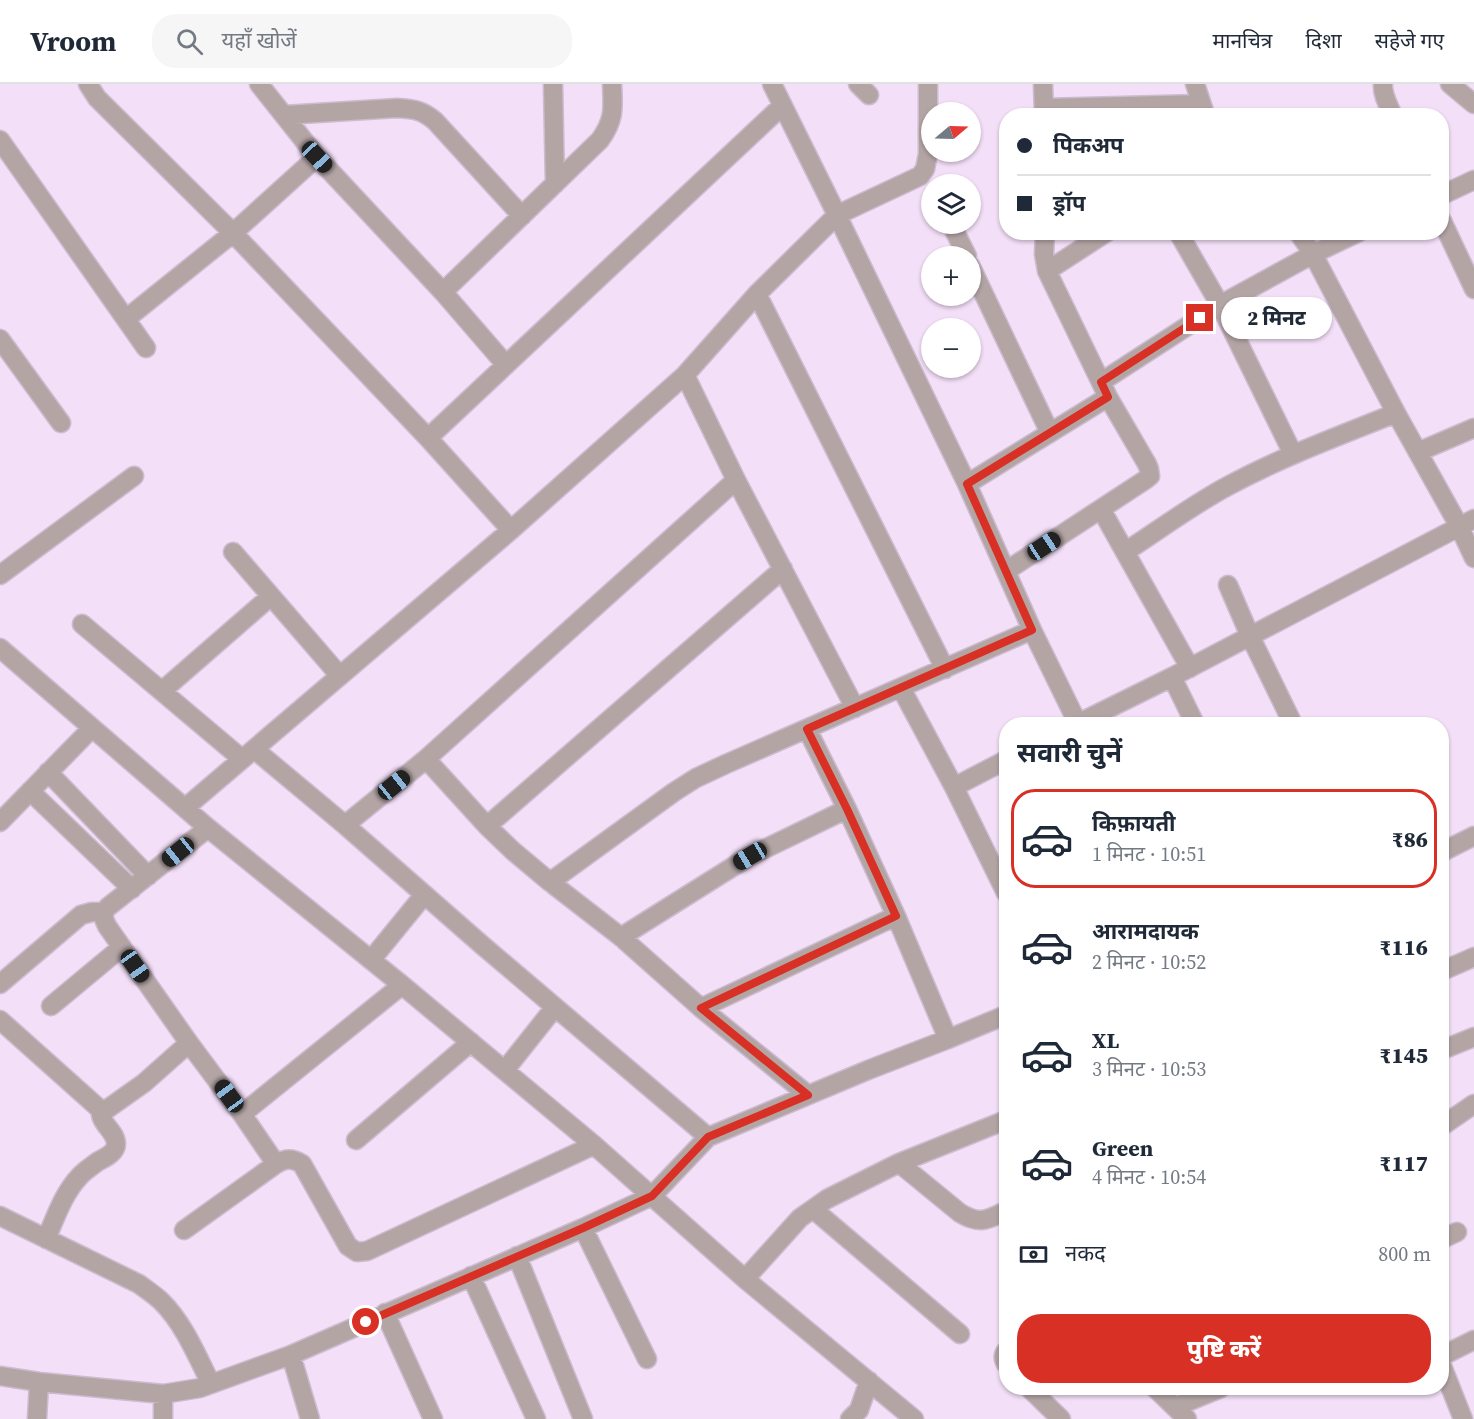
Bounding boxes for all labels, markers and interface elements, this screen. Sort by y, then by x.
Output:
search box [152,14,572,68]
text: Vroom [30,22,116,60]
icon: search [173,25,206,58]
text: यहाँ खोजें [221,25,297,55]
text: मानचित्र [1212,26,1272,55]
text: दिशा [1305,26,1342,55]
text: सहेजे गए [1375,26,1444,55]
north arrow [921,102,981,162]
map controls [921,102,981,378]
text: पिकअप [1053,130,1124,160]
car [298,138,336,176]
button: layers [921,174,981,234]
text: ड्रॉप [1053,188,1086,218]
button: + [921,246,981,306]
callout: 2 मिनट [1221,297,1332,339]
route end [1186,304,1213,331]
text: 2 मिनट [1247,304,1306,332]
button: − [921,318,981,378]
car [1024,529,1064,563]
text: सवारी चुनें [1017,734,1122,771]
car [374,767,414,803]
text: किफ़ायती [1092,808,1176,838]
icon: car [1020,812,1074,866]
text: ₹86 [1392,824,1428,854]
car [158,834,198,870]
car [730,839,770,873]
text: 1 मिनट · 10:51 [1092,840,1206,868]
text: आरामदायक [1092,916,1199,946]
icon: car [1020,920,1074,974]
text: ₹116 [1380,932,1428,962]
car [117,946,153,986]
text: 2 मिनट · 10:52 [1092,948,1206,976]
text: XL [1092,1025,1119,1055]
icon: car [1020,1028,1074,1082]
text: ₹145 [1380,1040,1428,1070]
text: 3 मिनट · 10:53 [1092,1055,1206,1083]
car [211,1076,247,1116]
text: Green [1092,1133,1153,1163]
icon: car [1020,1136,1074,1190]
text: ₹117 [1380,1148,1428,1178]
text: 4 मिनट · 10:54 [1092,1163,1206,1191]
icon: cash [1017,1238,1050,1271]
text: नकद [1065,1238,1106,1268]
text: 800 m [1378,1240,1431,1268]
route start [352,1308,379,1335]
button: पुष्टि करें [1017,1314,1431,1383]

